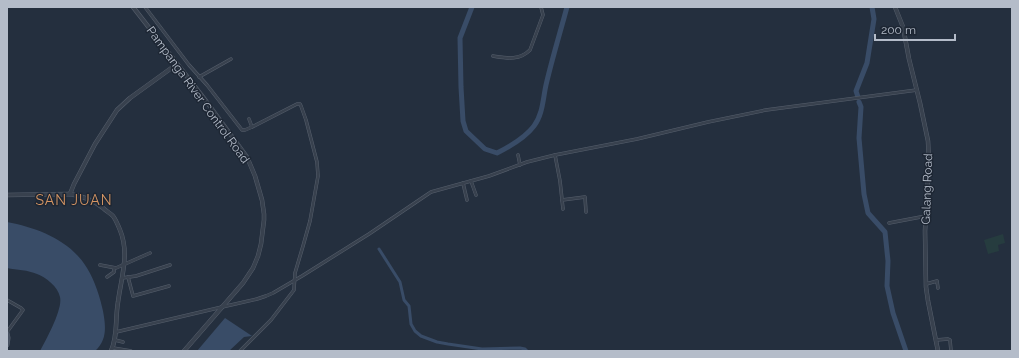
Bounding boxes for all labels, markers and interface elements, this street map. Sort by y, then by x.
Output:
scale bar [875,16,955,42]
text: 200 m [881,23,916,37]
street label: Pampanga River Control Road [144,24,252,166]
street label: Galang Road [919,153,935,225]
district label: SAN JUAN [36,192,112,208]

